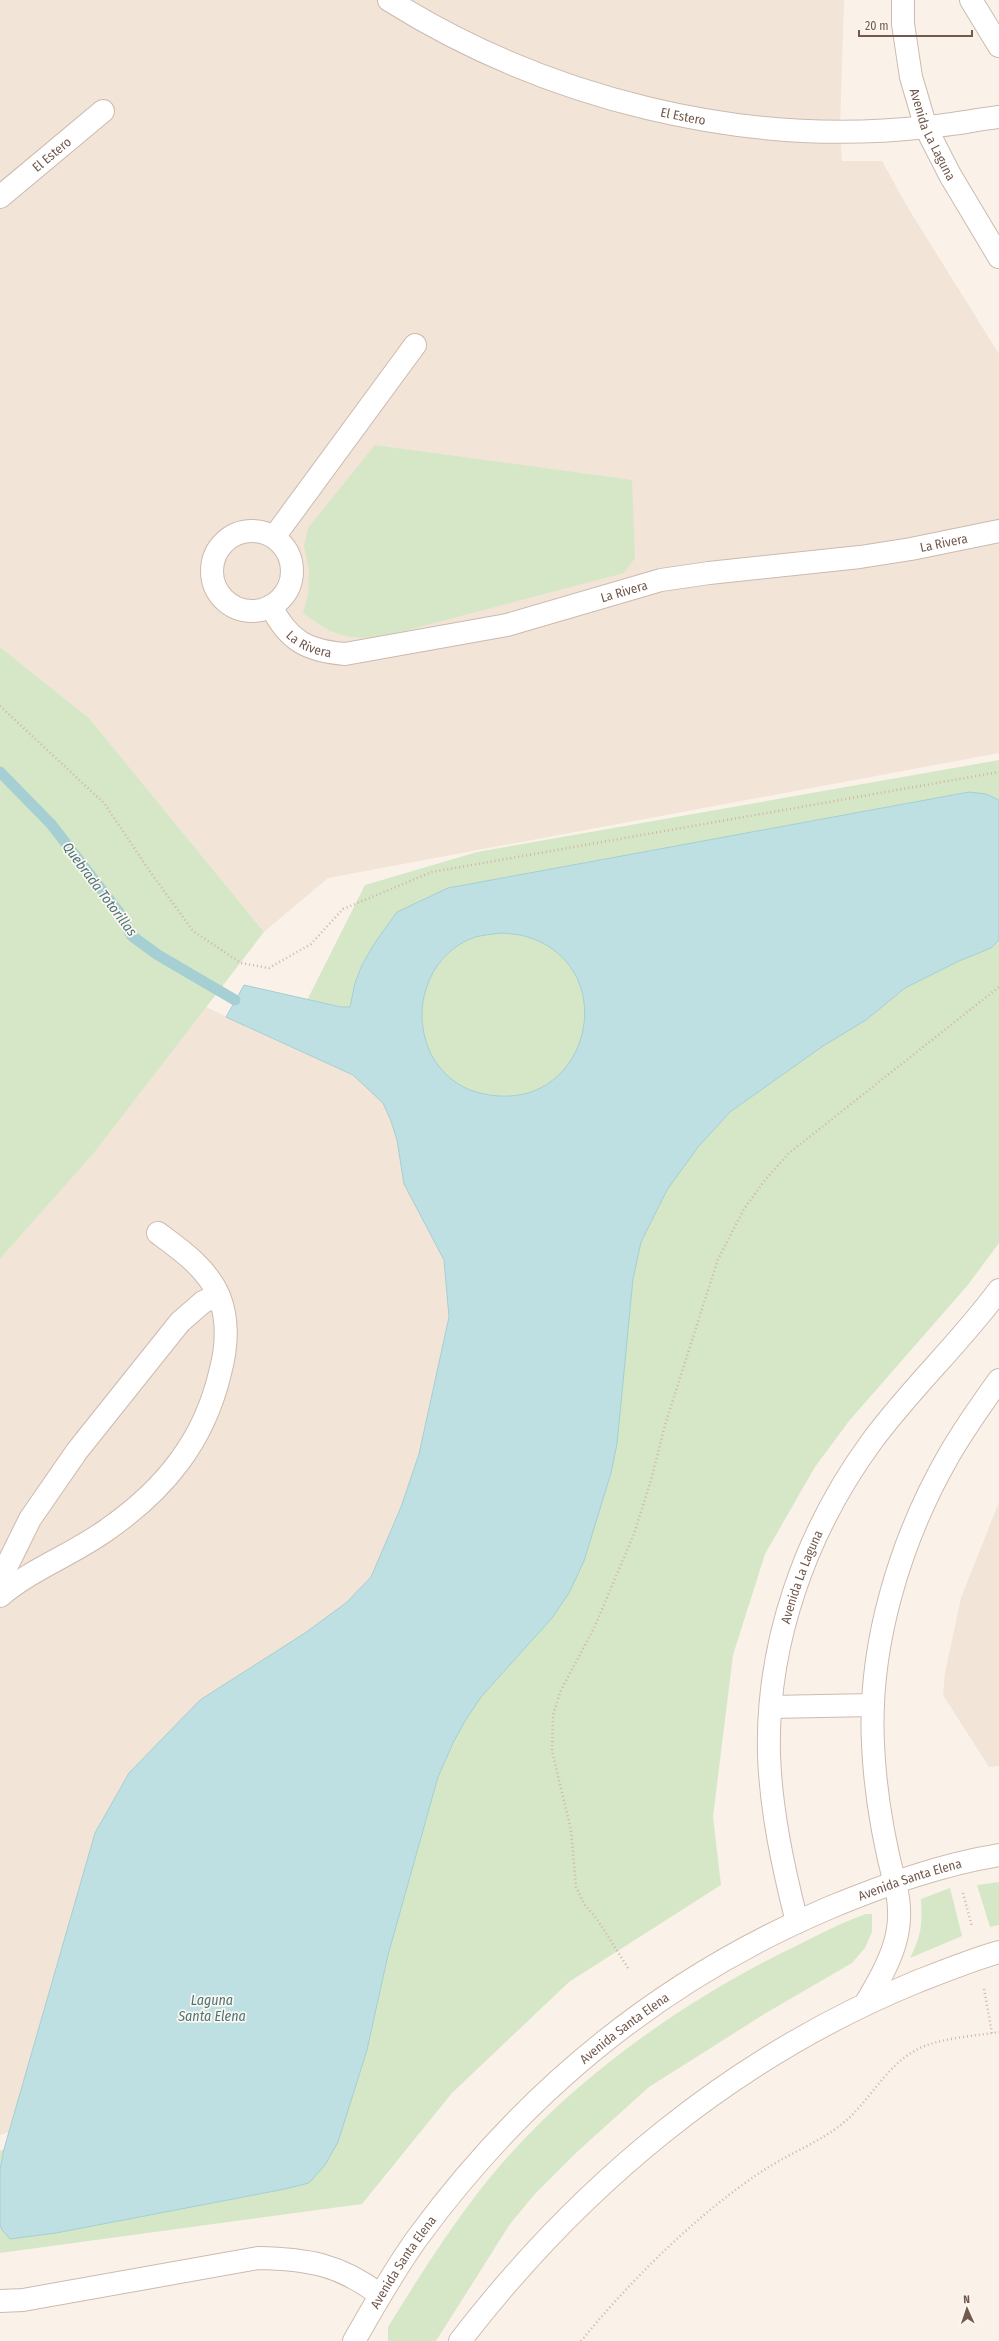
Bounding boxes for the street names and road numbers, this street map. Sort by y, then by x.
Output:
street label: Avenida La Laguna [907,87,958,183]
street label: El Estero [659,104,707,128]
street label: El Estero [29,134,74,175]
street label: La Rivera [919,531,969,555]
street label: La Rivera [599,577,649,605]
street label: La Rivera [283,627,333,660]
street label: Avenida La Laguna [778,1528,826,1625]
street label: Avenida Santa Elena [856,1856,963,1903]
street label: Avenida Santa Elena [577,1990,672,2067]
street label: Avenida Santa Elena [367,2213,439,2311]

